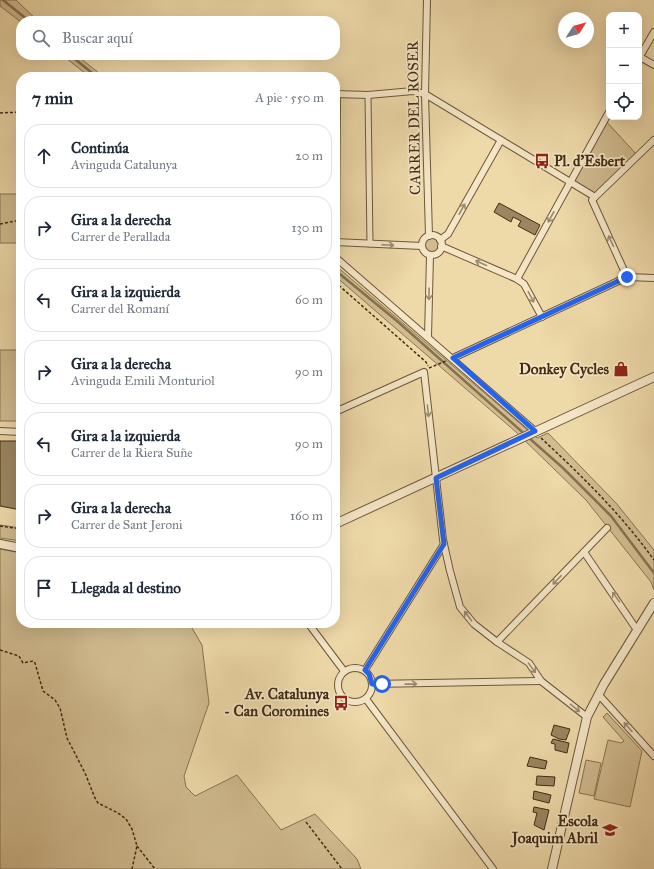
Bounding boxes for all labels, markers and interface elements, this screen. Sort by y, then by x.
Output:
north arrow [558,12,594,48]
map controls [606,12,642,120]
button: + [606,12,642,48]
search box [16,16,340,60]
icon: search [30,27,52,49]
text: Buscar aquí [62,29,133,47]
street label: CARRER DEL ROSER [404,40,424,195]
button: − [606,48,642,84]
button: locate [606,84,642,120]
text: 7 min [32,88,73,109]
text: A pie · 550 m [255,90,324,106]
text: Continúa [71,139,129,157]
icon: ahead [33,145,55,167]
text: 20 m [295,148,323,164]
bus stop icon: Pl. d'Esbert [533,152,551,170]
place label: Pl. d'Esbert [554,152,626,170]
text: Avinguda Catalunya [71,157,177,173]
one-way arrow [459,203,467,215]
text: Gira a la derecha [71,211,171,229]
one-way arrow [547,211,554,223]
icon: right [33,217,55,239]
text: 130 m [291,220,323,236]
text: Carrer de Perallada [71,229,170,245]
one-way arrow [607,236,614,248]
one-way arrow [381,241,394,248]
one-way arrow [475,259,487,267]
route end [618,268,636,286]
text: Gira a la izquierda [71,283,180,301]
one-way arrow [425,287,433,300]
icon: left [33,289,55,311]
one-way arrow [528,290,535,302]
text: 60 m [295,292,323,308]
text: Carrer del Romaní [71,301,169,317]
text: Gira a la derecha [71,355,171,373]
place label: Donkey Cycles [519,360,610,379]
shop icon: Donkey Cycles [612,360,630,378]
icon: right [33,361,55,383]
text: 90 m [295,364,323,380]
text: Avinguda Emili Monturiol [71,373,215,389]
one-way arrow [425,404,432,417]
text: Gira a la izquierda [71,427,180,445]
icon: left [33,433,55,455]
text: 90 m [295,436,323,452]
text: Carrer de la Riera Suñe [71,445,193,461]
text: Gira a la derecha [71,499,171,517]
icon: right [33,505,55,527]
text: 160 m [290,508,323,524]
text: Carrer de Sant Jeroni [71,517,183,533]
one-way arrow [552,575,562,585]
icon: arrive [33,577,55,599]
text: Llegada al destino [71,579,181,597]
one-way arrow [612,592,620,603]
one-way arrow [463,611,472,622]
one-way arrow [528,663,536,674]
route start [373,675,391,693]
one-way arrow [404,680,417,687]
place label: Av. Catalunya - Can Coromines [224,685,330,720]
bus stop icon: Av. Catalunya - Can Coromines [332,694,350,712]
one-way arrow [570,703,580,712]
one-way arrow [623,722,633,732]
place label: Escola Joaquim Abril [510,812,599,848]
school or university icon: Escola Joaquim Abril [601,821,619,839]

